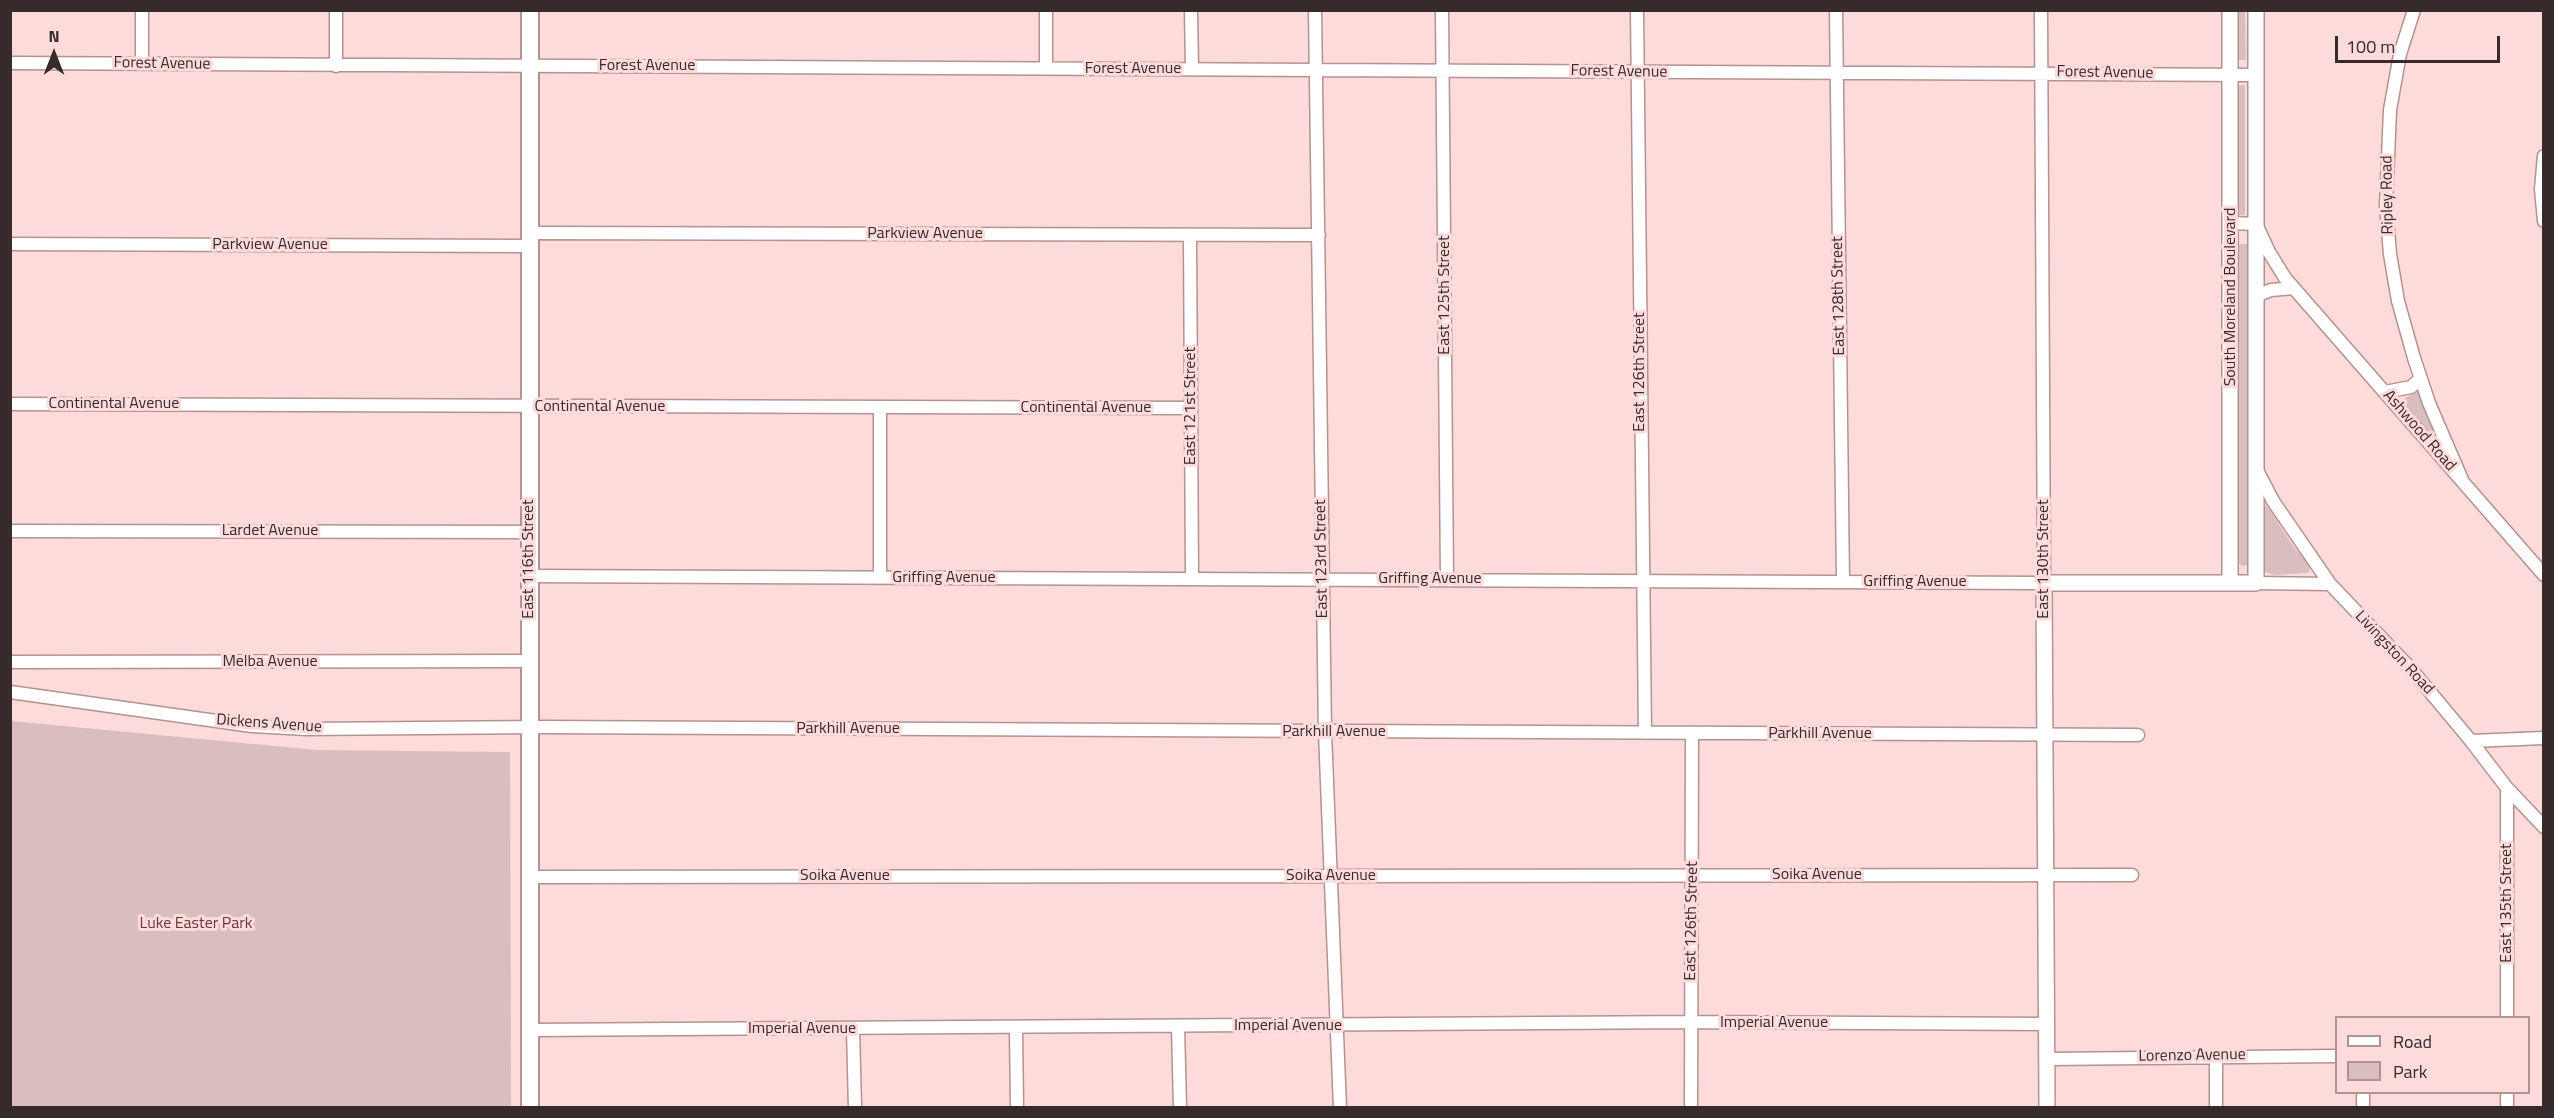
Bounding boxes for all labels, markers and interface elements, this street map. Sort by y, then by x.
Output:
north arrow [24,24,84,84]
text: N [48,24,60,48]
scale bar [2338,24,2503,62]
text: 100 m [2346,33,2395,60]
street label: Forest Avenue [114,54,210,74]
street label: Forest Avenue [599,56,695,76]
street label: Forest Avenue [1085,59,1181,79]
street label: Forest Avenue [1571,62,1667,82]
street label: Forest Avenue [2057,63,2153,83]
street label: Ripley Road [2378,155,2398,235]
street label: South Moreland Boulevard [2221,208,2241,386]
street label: Parkview Avenue [867,224,983,244]
street label: Parkview Avenue [212,235,328,255]
street label: East 125th Street [1435,235,1455,355]
street label: East 128th Street [1828,236,1850,356]
street label: East 126th Street [1630,312,1650,432]
street label: East 121st Street [1181,347,1201,465]
street label: Ashwood Road [2379,387,2459,475]
street label: Continental Avenue [49,394,179,414]
street label: Continental Avenue [535,397,665,417]
street label: Continental Avenue [1021,398,1151,418]
street label: East 116th Street [519,499,539,619]
street label: East 123rd Street [1311,499,1333,619]
street label: East 130th Street [2034,499,2054,619]
street label: Lardet Avenue [222,521,318,541]
street label: Griffing Avenue [892,568,996,588]
street label: Griffing Avenue [1378,569,1482,589]
street label: Griffing Avenue [1863,572,1967,592]
street label: Livingston Road [2350,607,2438,699]
street label: Melba Avenue [222,652,318,672]
street label: Dickens Avenue [215,711,323,737]
street label: Parkhill Avenue [796,719,900,739]
street label: Parkhill Avenue [1282,722,1386,742]
street label: Parkhill Avenue [1768,724,1872,744]
street label: East 135th Street [2497,843,2517,963]
street label: East 126th Street [1681,861,1703,981]
street label: Soika Avenue [1772,865,1862,885]
street label: Soika Avenue [800,866,890,886]
street label: Soika Avenue [1286,866,1376,886]
park label: Luke Easter Park [140,914,252,934]
street label: Imperial Avenue [1720,1013,1828,1033]
street label: Imperial Avenue [1234,1016,1342,1036]
legend [2335,1016,2530,1094]
street label: Imperial Avenue [748,1019,856,1039]
text: Road [2393,1028,2432,1055]
street label: Lorenzo Avenue [2138,1045,2246,1067]
text: Park [2393,1058,2427,1085]

